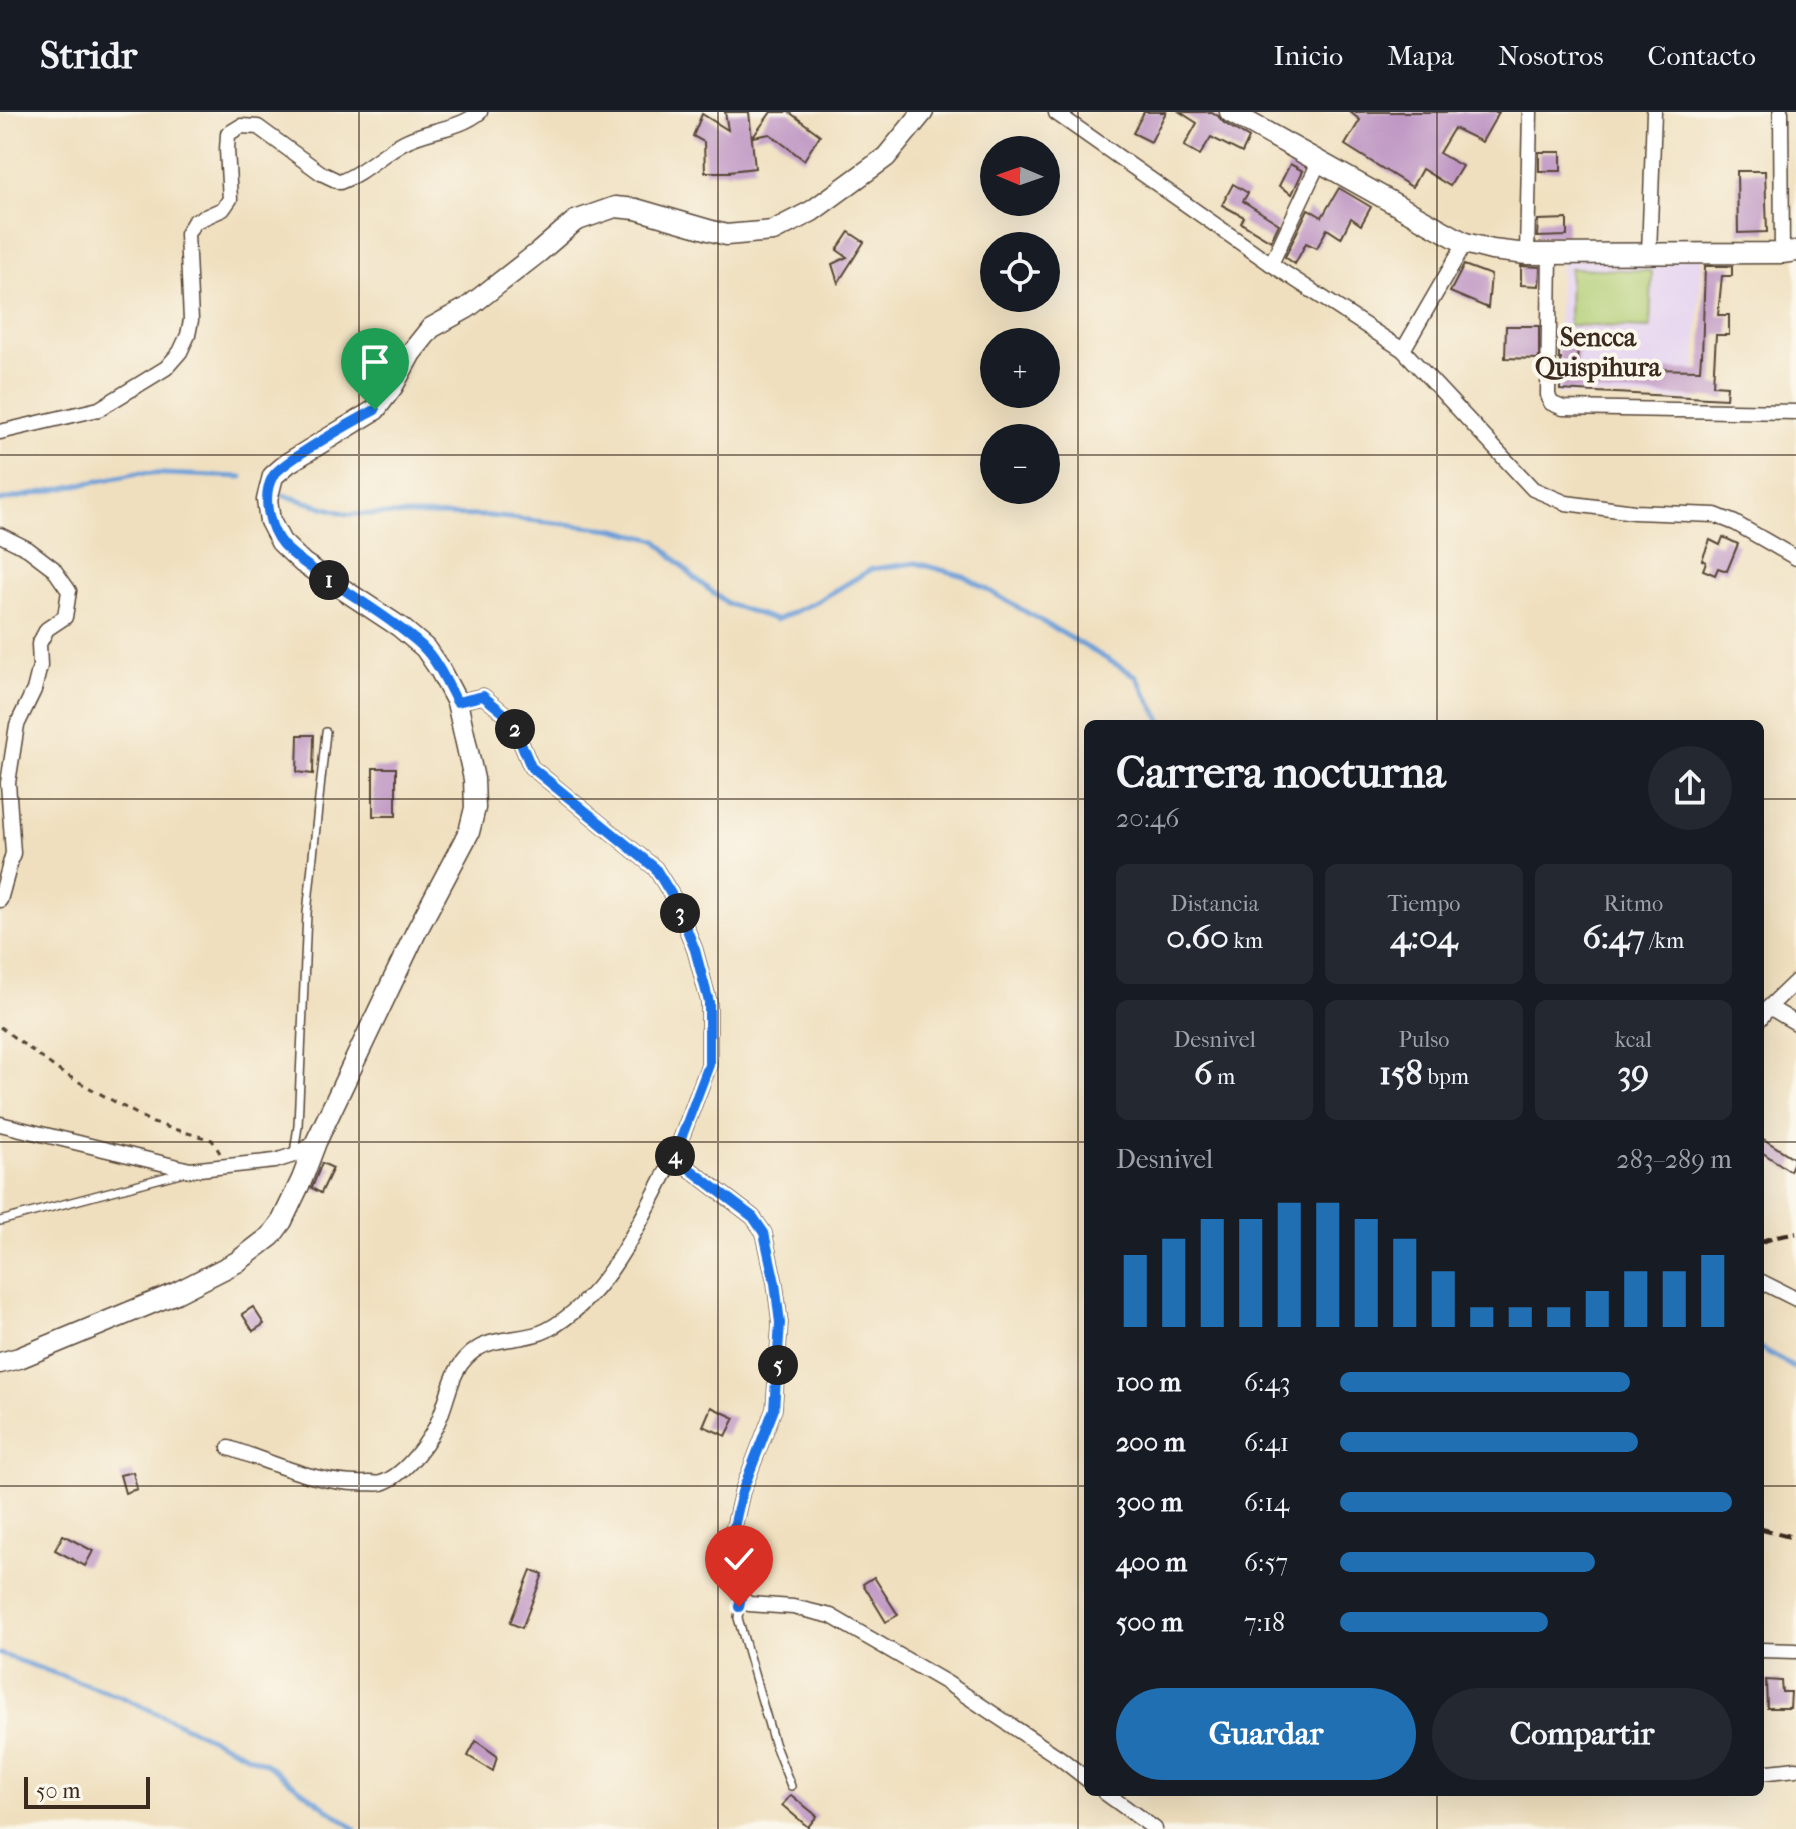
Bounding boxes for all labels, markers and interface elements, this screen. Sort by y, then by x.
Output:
text: Stridr [40,33,137,78]
text: Inicio [1273,39,1343,72]
text: Mapa [1387,39,1454,72]
text: Nosotros [1498,39,1604,72]
text: Contacto [1648,39,1756,72]
north arrow [980,136,1060,216]
map controls [980,136,1060,504]
button: locate [980,232,1060,312]
district label: Sencca Quispihura [1535,322,1662,383]
pin [341,328,409,410]
button: + [980,328,1060,408]
icon: arrive [353,340,397,384]
button: − [980,424,1060,504]
pin: 1 [309,560,349,600]
text: 1 [325,567,333,593]
pin: 2 [495,709,535,749]
text: 2 [509,716,521,742]
button: share [1648,746,1732,830]
text: Carrera nocturna [1116,747,1446,798]
text: 20:46 [1116,803,1179,834]
text: Distancia [1170,891,1259,917]
text: Tiempo [1387,891,1461,917]
text: Ritmo [1604,891,1663,917]
pin: 3 [660,893,700,933]
text: 3 [675,900,685,926]
text: 0.60 [1166,917,1229,957]
text: 4:04 [1391,917,1457,957]
text: 6:47 [1582,917,1645,957]
text: km [1229,928,1263,954]
text: /km [1645,928,1684,954]
text: Desnivel [1174,1027,1256,1053]
text: Pulso [1398,1027,1450,1053]
text: kcal [1615,1027,1652,1053]
text: 6 [1194,1053,1212,1093]
text: 158 [1379,1053,1423,1093]
text: 39 [1617,1053,1649,1093]
text: m [1212,1064,1235,1090]
text: bpm [1423,1064,1469,1090]
pin: 4 [655,1136,695,1176]
text: 4 [669,1143,682,1169]
text: Desnivel [1116,1144,1213,1175]
text: 283–289 m [1616,1144,1732,1175]
pin: 5 [758,1345,798,1385]
text: 5 [773,1352,783,1378]
text: 100 m [1116,1367,1181,1398]
text: 6:43 [1244,1367,1290,1398]
text: 200 m [1116,1427,1185,1458]
text: 6:41 [1244,1427,1289,1458]
text: 300 m [1116,1487,1183,1518]
text: 6:14 [1244,1487,1289,1518]
pin [705,1525,773,1607]
icon: check [717,1537,761,1581]
text: 400 m [1116,1547,1187,1578]
text: 6:57 [1244,1547,1288,1578]
text: 500 m [1116,1607,1183,1638]
text: 7:18 [1244,1607,1285,1638]
button: Guardar [1116,1688,1416,1780]
button: Compartir [1432,1688,1732,1780]
scale bar [24,1773,150,1809]
text: 50 m [36,1778,81,1804]

